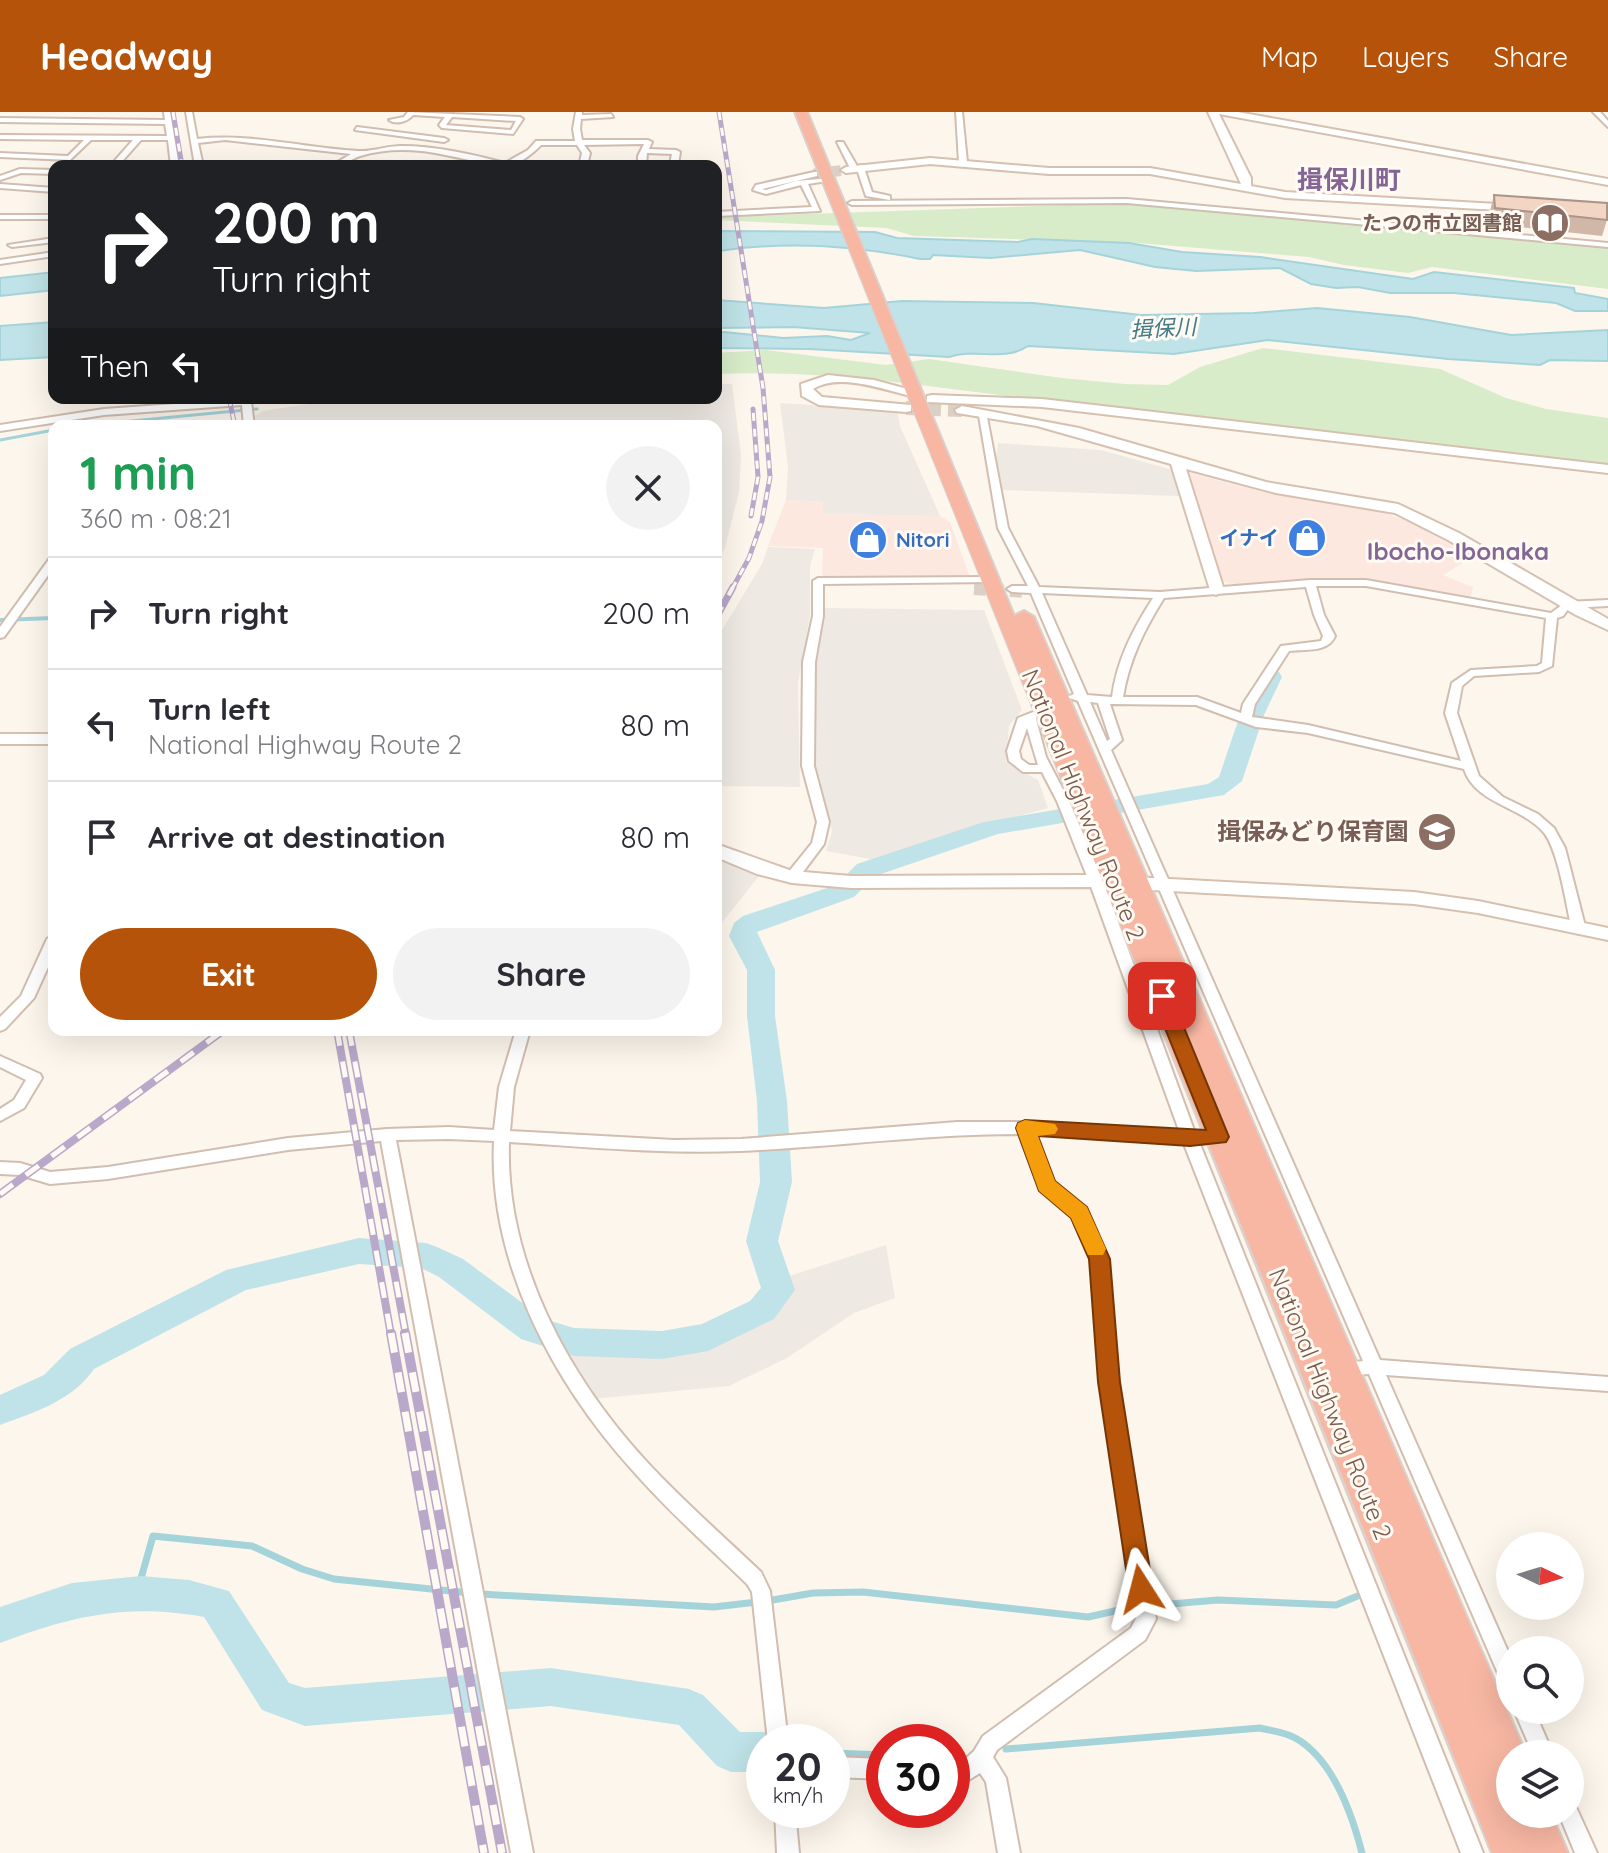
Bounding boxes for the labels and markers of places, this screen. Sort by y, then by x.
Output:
library icon: たつの市立図書館 [1529,202,1571,244]
place label: たつの市立図書館 [1362,210,1522,235]
shop icon: イナイ [1286,517,1328,559]
shop icon: Nitori [847,519,889,561]
place label: イナイ [1219,525,1279,550]
place label: Nitori [896,527,949,552]
school or university icon: 揖保みどり保育園 [1416,811,1458,853]
place label: 揖保みどり保育園 [1217,816,1409,846]
pin [1128,962,1196,1030]

